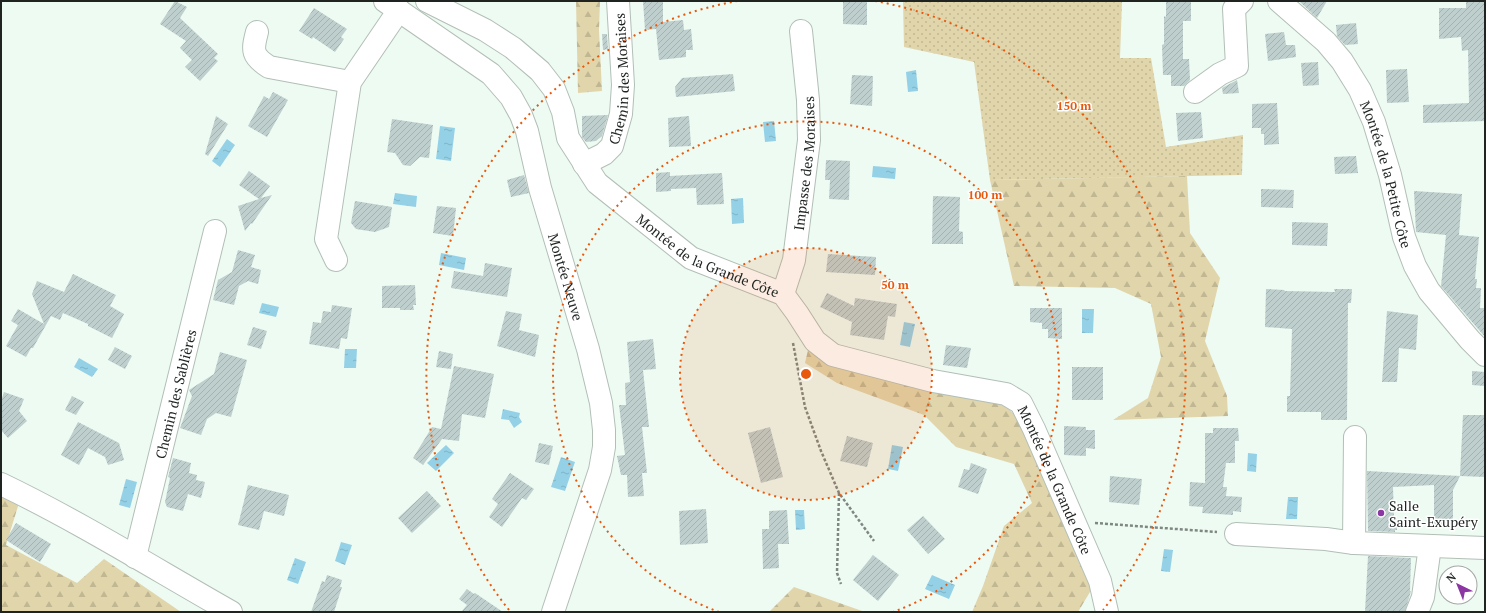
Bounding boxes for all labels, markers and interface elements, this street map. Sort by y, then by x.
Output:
street label: Chemin des Moraises [603,12,632,147]
street label: Impasse des Moraises [788,95,818,231]
text: 150 m [1057,98,1091,113]
street label: Montée de la Petite Côte [1356,98,1417,251]
text: 100 m [968,187,1002,202]
street label: Montée de la Grande Côte [633,209,782,301]
street label: Montée Neuve [544,231,588,323]
text: 50 m [881,277,909,292]
street label: Chemin des Sablières [150,327,200,461]
centre of rings [799,367,813,381]
street label: Montée de la Grande Côte [1014,402,1097,557]
place label: Salle Saint-Exupéry [1389,496,1479,531]
marker: Salle Saint-Exupéry [1376,508,1386,518]
north arrow [1438,565,1478,605]
text: N [1443,569,1459,586]

